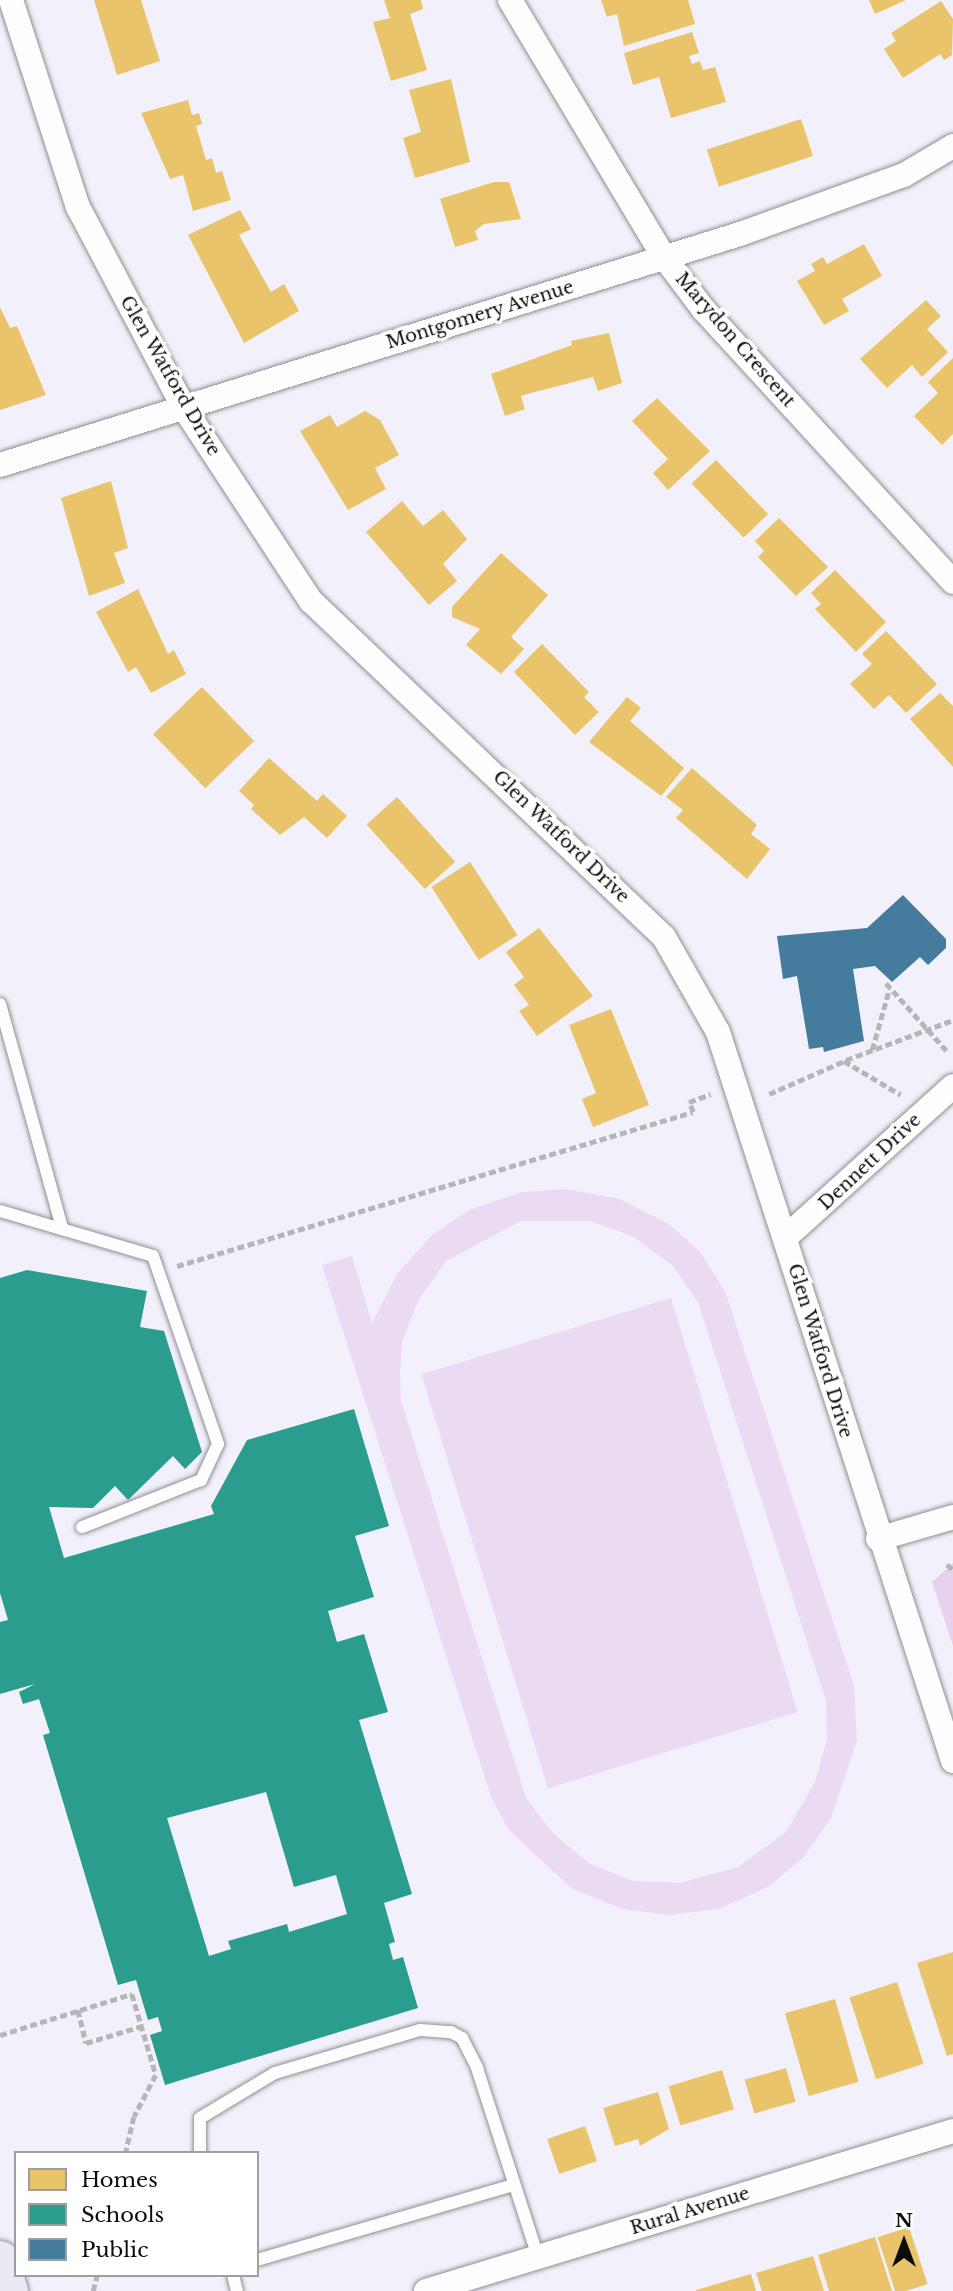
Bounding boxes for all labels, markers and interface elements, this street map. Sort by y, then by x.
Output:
street label: Marydon Crescent [671,268,799,412]
street label: Montgomery Avenue [383,276,577,354]
street label: Glen Watford Drive [115,292,225,460]
street label: Glen Watford Drive [488,766,634,908]
street label: Dennett Drive [815,1109,925,1215]
street label: Glen Watford Drive [783,1261,857,1441]
legend [14,2151,259,2277]
text: Homes [81,2167,158,2193]
street label: Rural Avenue [627,2182,753,2240]
text: Schools [81,2202,164,2228]
north arrow [869,2207,939,2277]
text: N [895,2209,913,2232]
text: Public [81,2237,148,2263]

